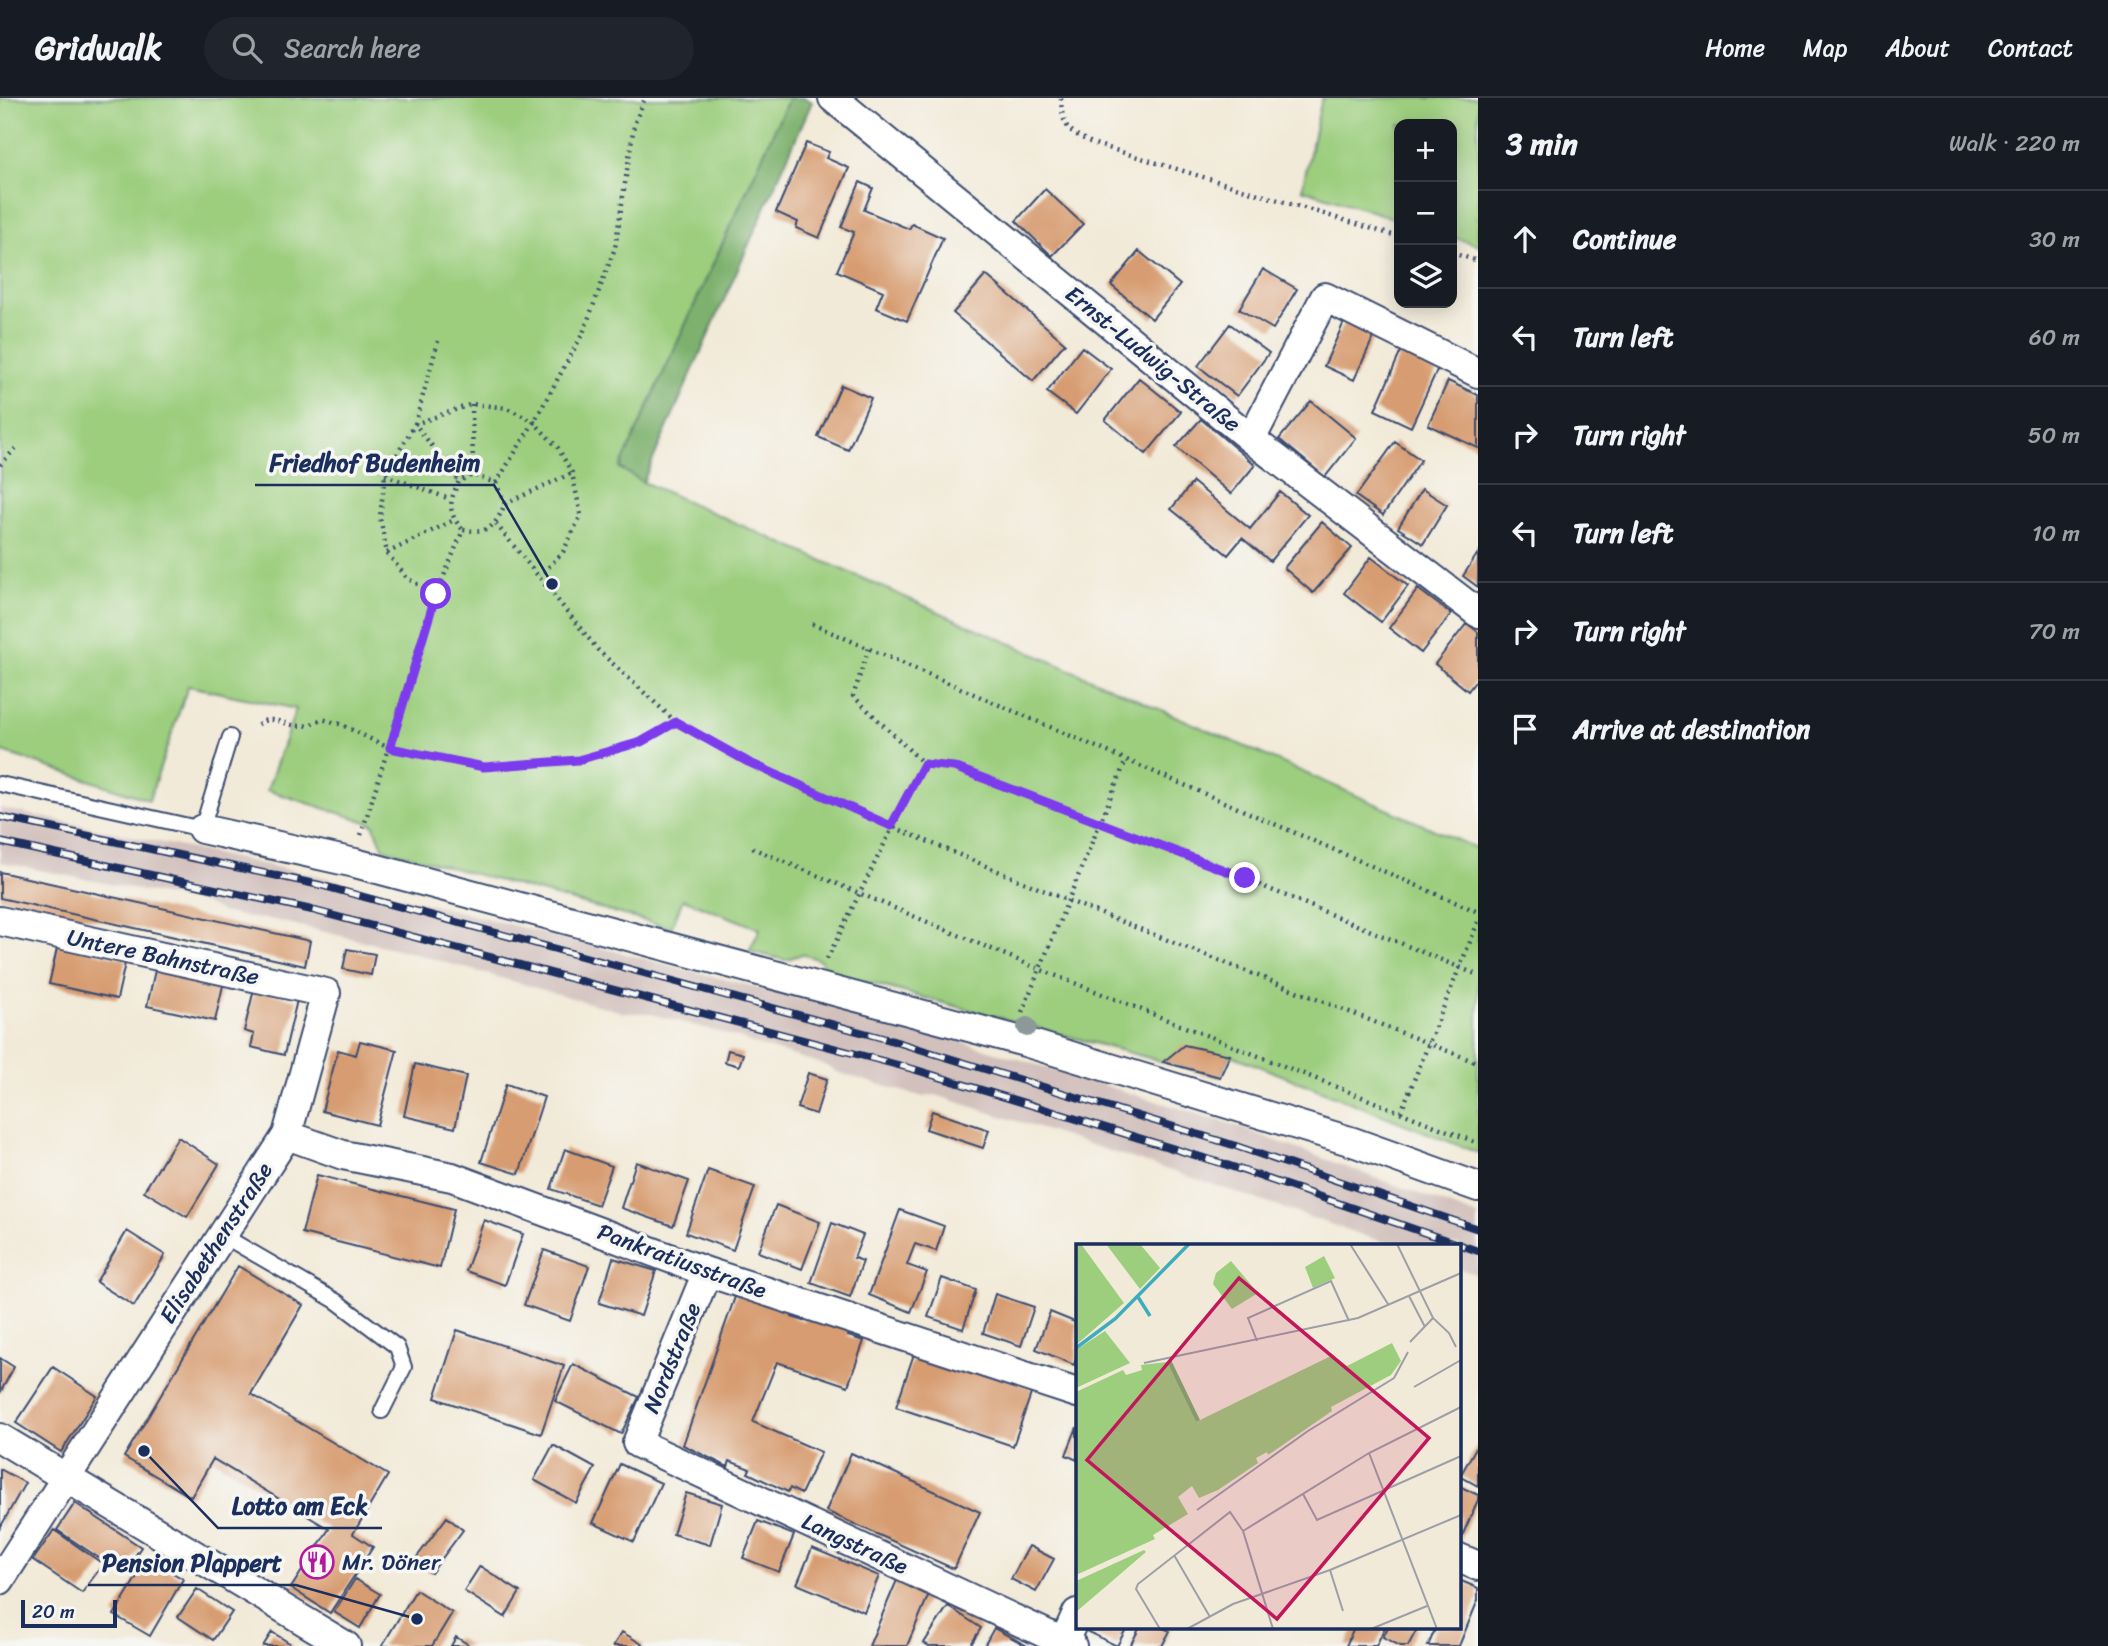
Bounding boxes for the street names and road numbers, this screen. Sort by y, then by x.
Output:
street label: Ernst-Ludwig-Straße [1056,275,1251,443]
street label: Untere Bahnstraße [63,917,263,997]
street label: Elisabethenstraße [148,1154,284,1332]
street label: Pankratiusstraße [591,1211,773,1311]
street label: Nordstraße [631,1296,713,1420]
street label: Langstraße [795,1501,915,1587]

